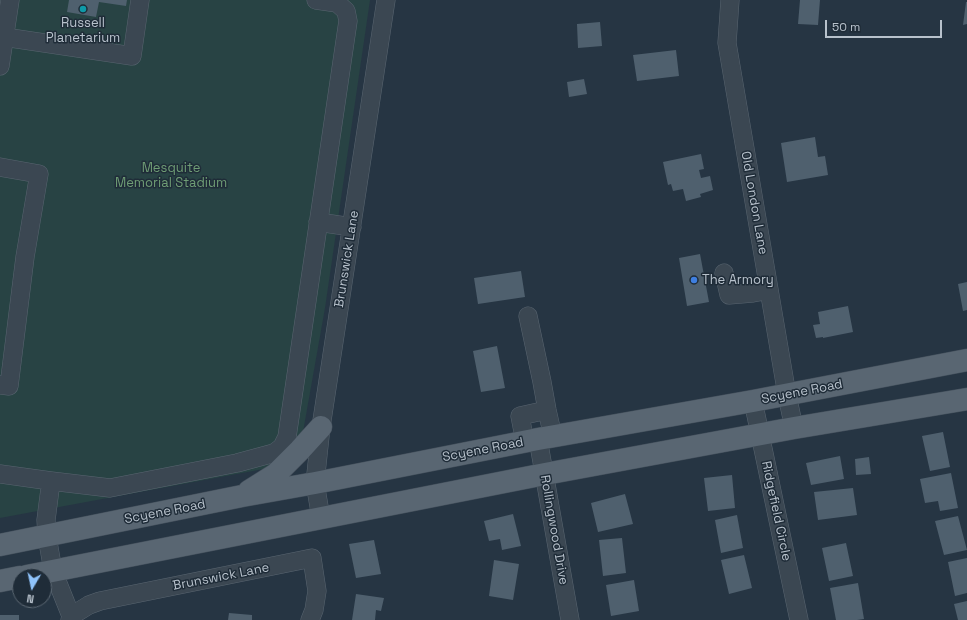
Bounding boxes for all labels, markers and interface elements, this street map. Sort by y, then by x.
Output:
marker: Russell Planetarium [78,4,88,14]
scale bar [827,12,944,38]
place label: Russell Planetarium [46,15,120,46]
text: 50 m [832,19,860,35]
street label: Old London Lane [737,150,771,256]
park label: Mesquite Memorial Stadium [115,160,227,191]
street label: Brunswick Lane [332,209,362,309]
place label: The Armory [702,272,774,288]
marker: The Armory [689,275,699,285]
street label: Scyene Road [760,376,844,408]
street label: Scyene Road [441,434,525,466]
street label: Ridgefield Circle [758,460,794,562]
street label: Rollingwood Drive [537,474,571,586]
street label: Scyene Road [123,496,207,528]
street label: Brunswick Lane [171,560,271,594]
north arrow [12,568,52,608]
text: N [26,591,35,606]

